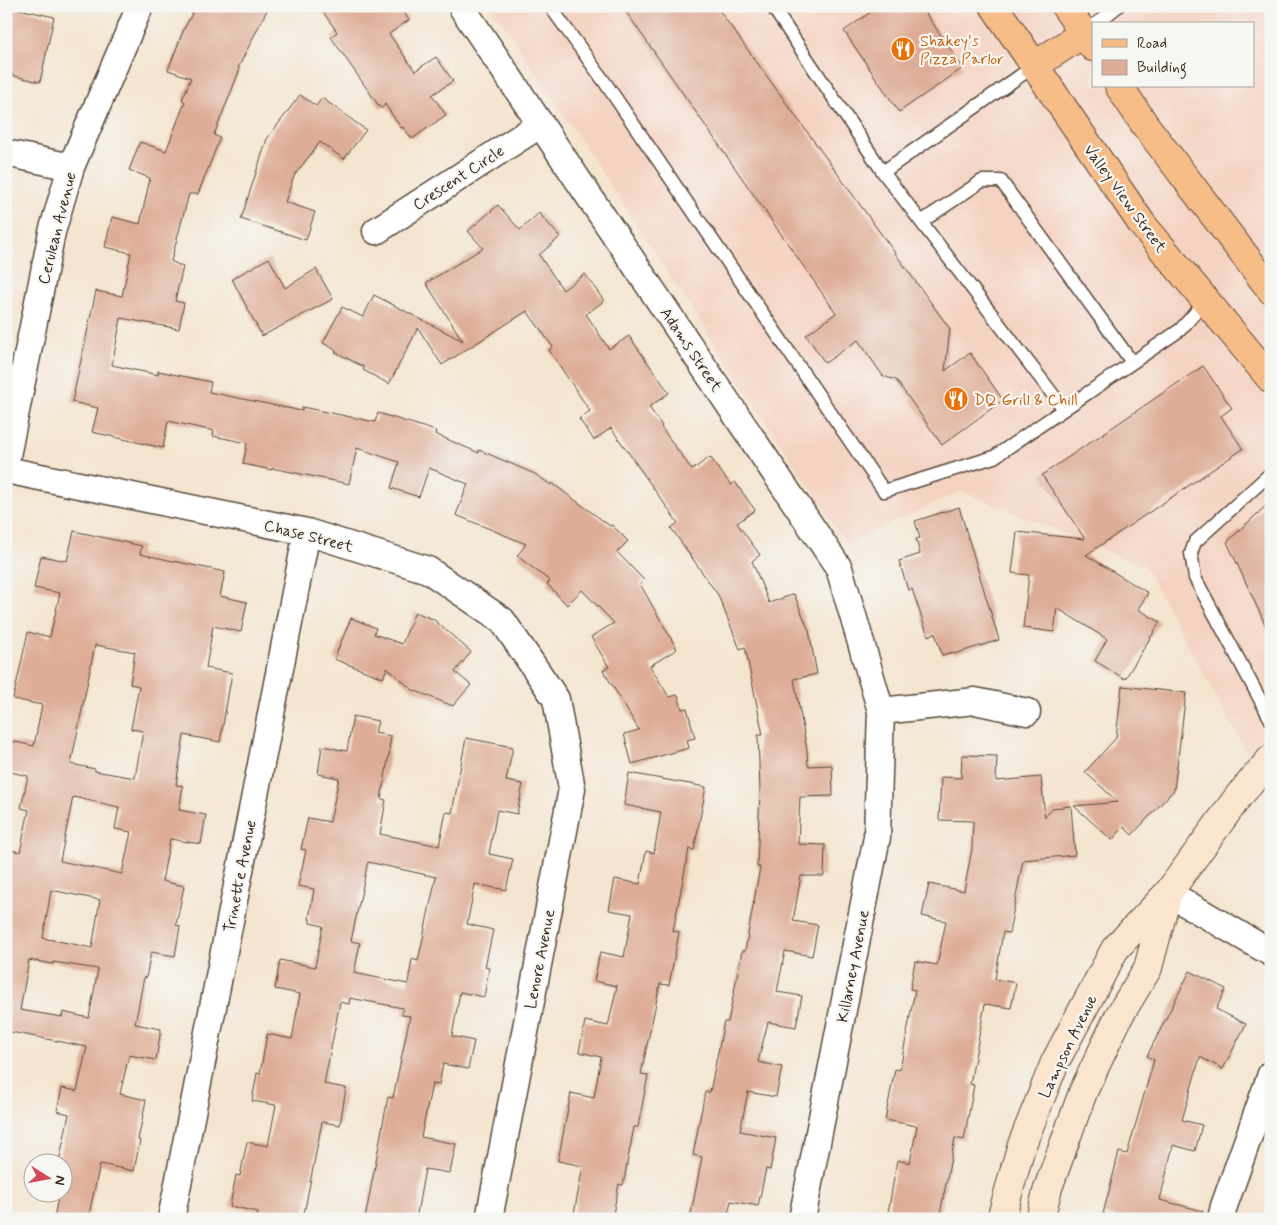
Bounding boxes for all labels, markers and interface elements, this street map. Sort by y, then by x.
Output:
legend [1092,22,1254,88]
place label: Shakey's Pizza Parlor [920,31,1004,70]
text: Road [1137,34,1167,54]
restaurant icon: Shakey's Pizza Parlor [890,36,916,62]
text: Building [1137,58,1187,79]
street label: Crescent Circle [409,141,509,216]
street label: Valley View Street [1078,141,1172,258]
street label: Cerulean Avenue [33,170,82,287]
street label: Adams Street [655,304,727,397]
restaurant icon: DQ Grill & Chill [943,386,969,412]
place label: DQ Grill & Chill [974,390,1078,411]
street label: Chase Street [262,515,356,558]
street label: Trinette Avenue [219,818,262,934]
street label: Lenore Avenue [521,907,560,1011]
street label: Killarney Avenue [832,908,875,1024]
street label: Lampson Avenue [1034,991,1103,1102]
north arrow [22,1152,72,1202]
text: N [50,1174,70,1187]

